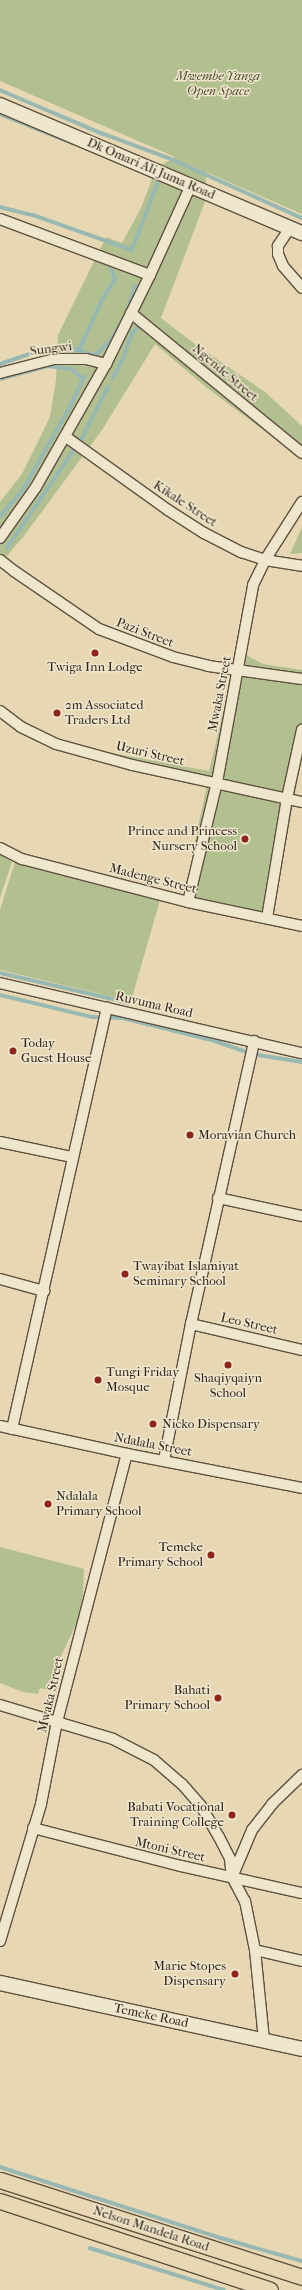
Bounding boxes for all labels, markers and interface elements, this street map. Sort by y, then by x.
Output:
park label: Mwembe Yanga Open Space [176,69,260,100]
street label: Dk Omari Ali Juma Road [85,135,217,203]
street label: Sungwi [29,339,73,359]
street label: Ngende Street [189,341,261,405]
street label: Kikale Street [150,478,220,530]
street label: Pazi Street [114,615,176,651]
marker: Twiga Inn Lodge [90,648,100,658]
street label: Mwaka Street [205,655,235,733]
place label: Twiga Inn Lodge [47,659,143,675]
place label: 2m Associated Traders Ltd [65,698,144,729]
marker: 2m Associated Traders Ltd [52,708,62,718]
street label: Uzuri Street [114,739,186,769]
place label: Prince and Princess Nursery School [128,824,237,855]
marker: Prince and Princess Nursery School [240,834,250,844]
street label: Madenge Street [108,861,198,897]
street label: Ruvuma Road [114,989,194,1021]
place label: Today Guest House [21,1036,91,1067]
marker: Today Guest House [8,1046,18,1056]
place label: Moravian Church [198,1127,296,1143]
marker: Moravian Church [185,1130,195,1140]
place label: Twayibat Islamiyat Seminary School [133,1259,239,1290]
marker: Twayibat Islamiyat Seminary School [120,1269,130,1279]
street label: Leo Street [219,1310,279,1338]
marker: Shaqiyqaiyn School [223,1360,233,1370]
place label: Tungi Friday Mosque [106,1365,179,1396]
place label: Shaqiyqaiyn School [194,1371,262,1402]
marker: Tungi Friday Mosque [93,1375,103,1385]
place label: Nicko Dispensary [162,1416,260,1432]
marker: Nicko Dispensary [147,1418,159,1430]
street label: Ndalala Street [113,1430,193,1460]
place label: Ndalala Primary School [56,1489,142,1520]
marker: Ndalala Primary School [43,1499,53,1509]
place label: Temeke Primary School [117,1540,203,1571]
marker: Temeke Primary School [206,1550,216,1560]
street label: Mwaka Street [35,1656,67,1734]
place label: Bahati Primary School [124,1683,210,1714]
marker: Bahati Primary School [213,1693,223,1703]
place label: Babati Vocational Training College [127,1800,224,1831]
marker: Babati Vocational Training College [227,1810,237,1820]
street label: Mtoni Street [133,1834,207,1866]
place label: Marie Stopes Dispensary [153,1959,226,1990]
marker: Marie Stopes Dispensary [229,1968,241,1980]
street label: Temeke Road [112,2000,190,2032]
street label: Nelson Mandela Road [91,2203,211,2255]

